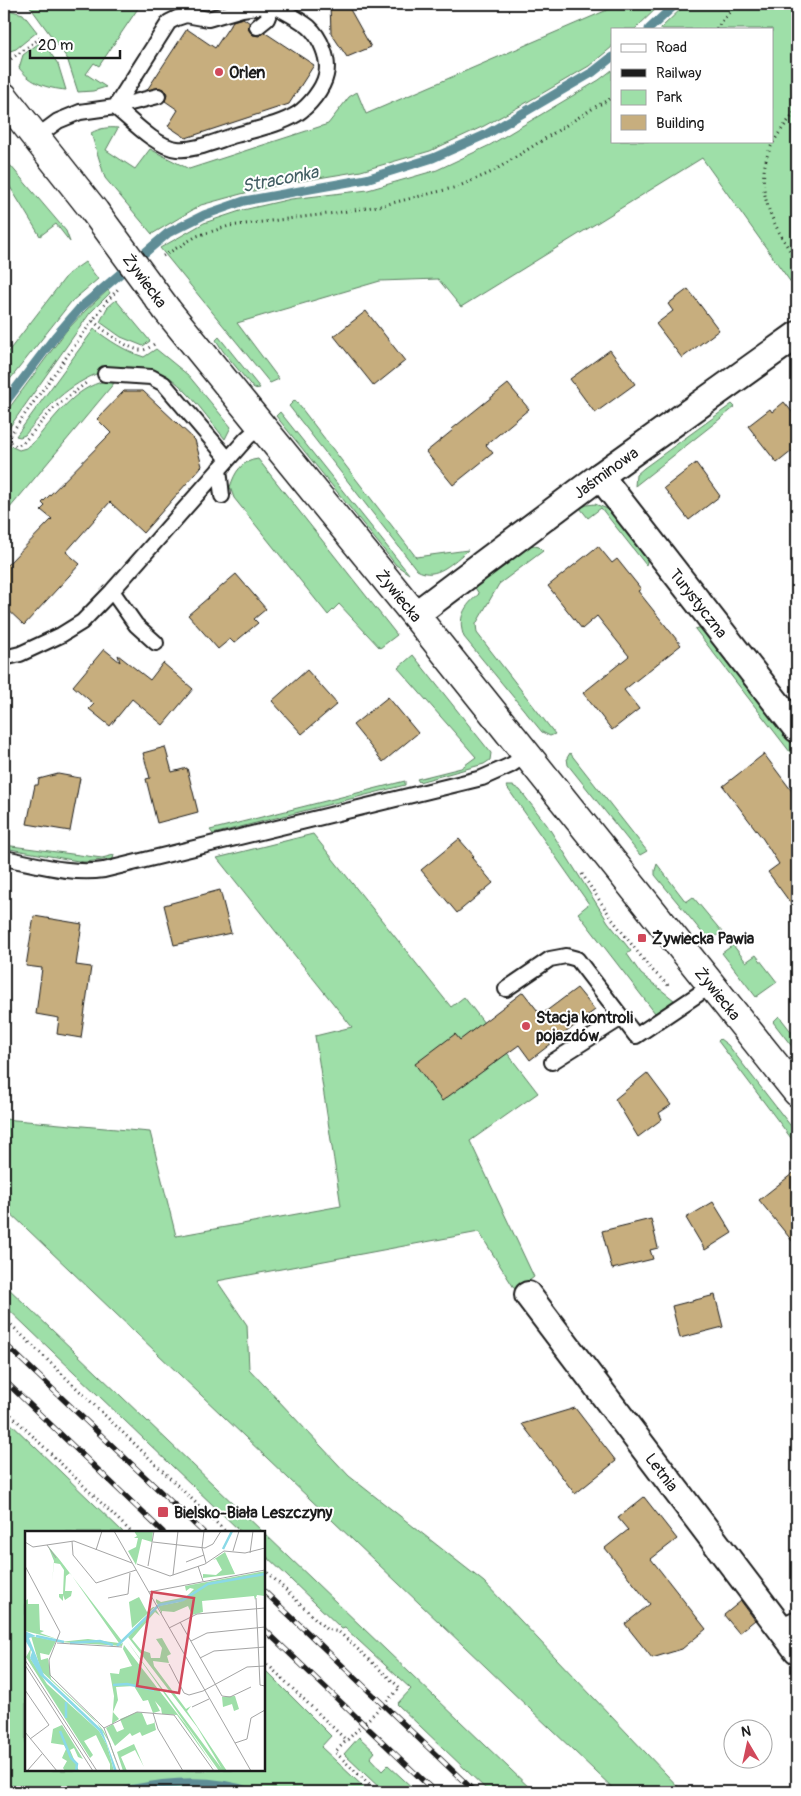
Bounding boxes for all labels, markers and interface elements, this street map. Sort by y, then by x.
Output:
scale bar [30,28,120,60]
legend [611,28,774,142]
text: 20 m [38,36,73,55]
text: Road [656,38,687,57]
place label: Orlen [229,63,265,83]
text: Railway [656,64,702,83]
marker: Orlen [213,66,225,78]
text: Park [656,88,683,107]
text: Building [656,114,704,133]
water label: Straconka [240,161,322,198]
street label: Żywiecka [118,250,171,312]
street label: Jaśminowa [570,443,642,503]
street label: Turystyczna [665,565,731,642]
street label: Żywiecka [371,566,426,627]
place label: Żywiecka Pawia [652,929,755,949]
marker: Żywiecka Pawia [636,932,648,944]
street label: Żywiecka [690,964,745,1025]
place label: Stacja kontroli pojazdów [536,1008,633,1046]
marker: Stacja kontroli pojazdów [520,1020,532,1032]
street label: Letnia [640,1449,682,1496]
place label: Bielsko-Biała Leszczyny [174,1503,332,1523]
marker: Bielsko-Biała Leszczyny [156,1505,170,1519]
inset map [25,1531,265,1771]
north arrow [724,1718,774,1768]
text: N [740,1723,752,1741]

